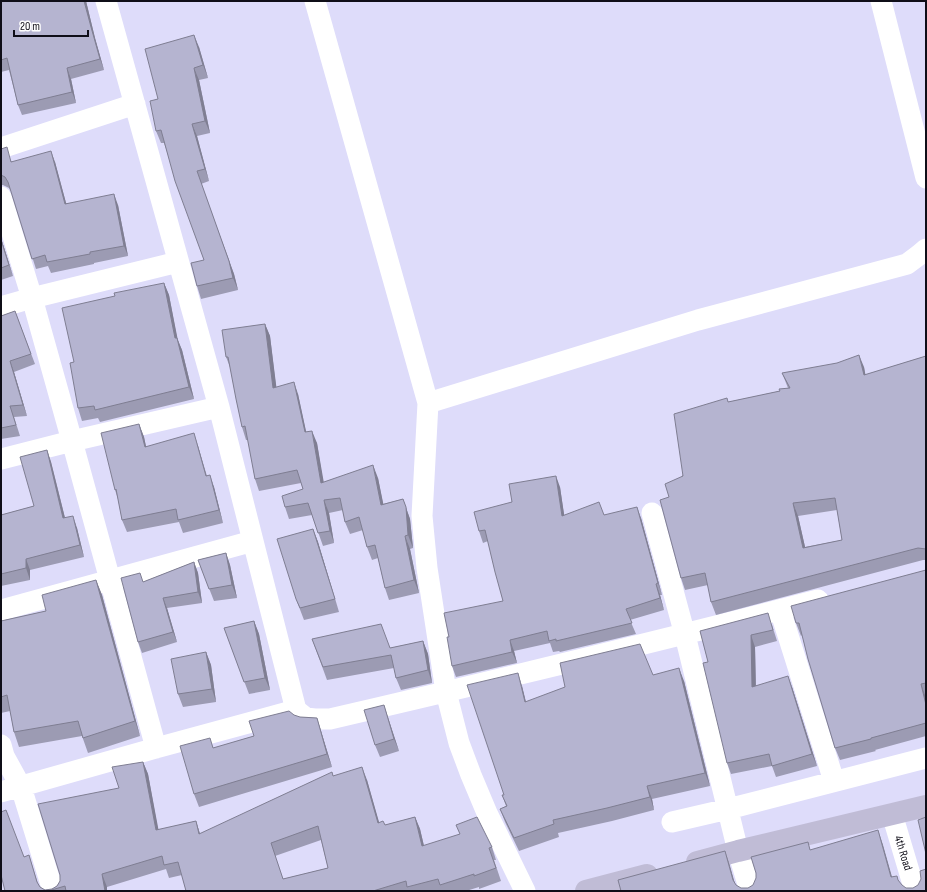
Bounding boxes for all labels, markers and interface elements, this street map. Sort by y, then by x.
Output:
scale bar [14,12,88,38]
text: 20 m [20,19,40,34]
street label: 4th Road [891,834,915,872]

